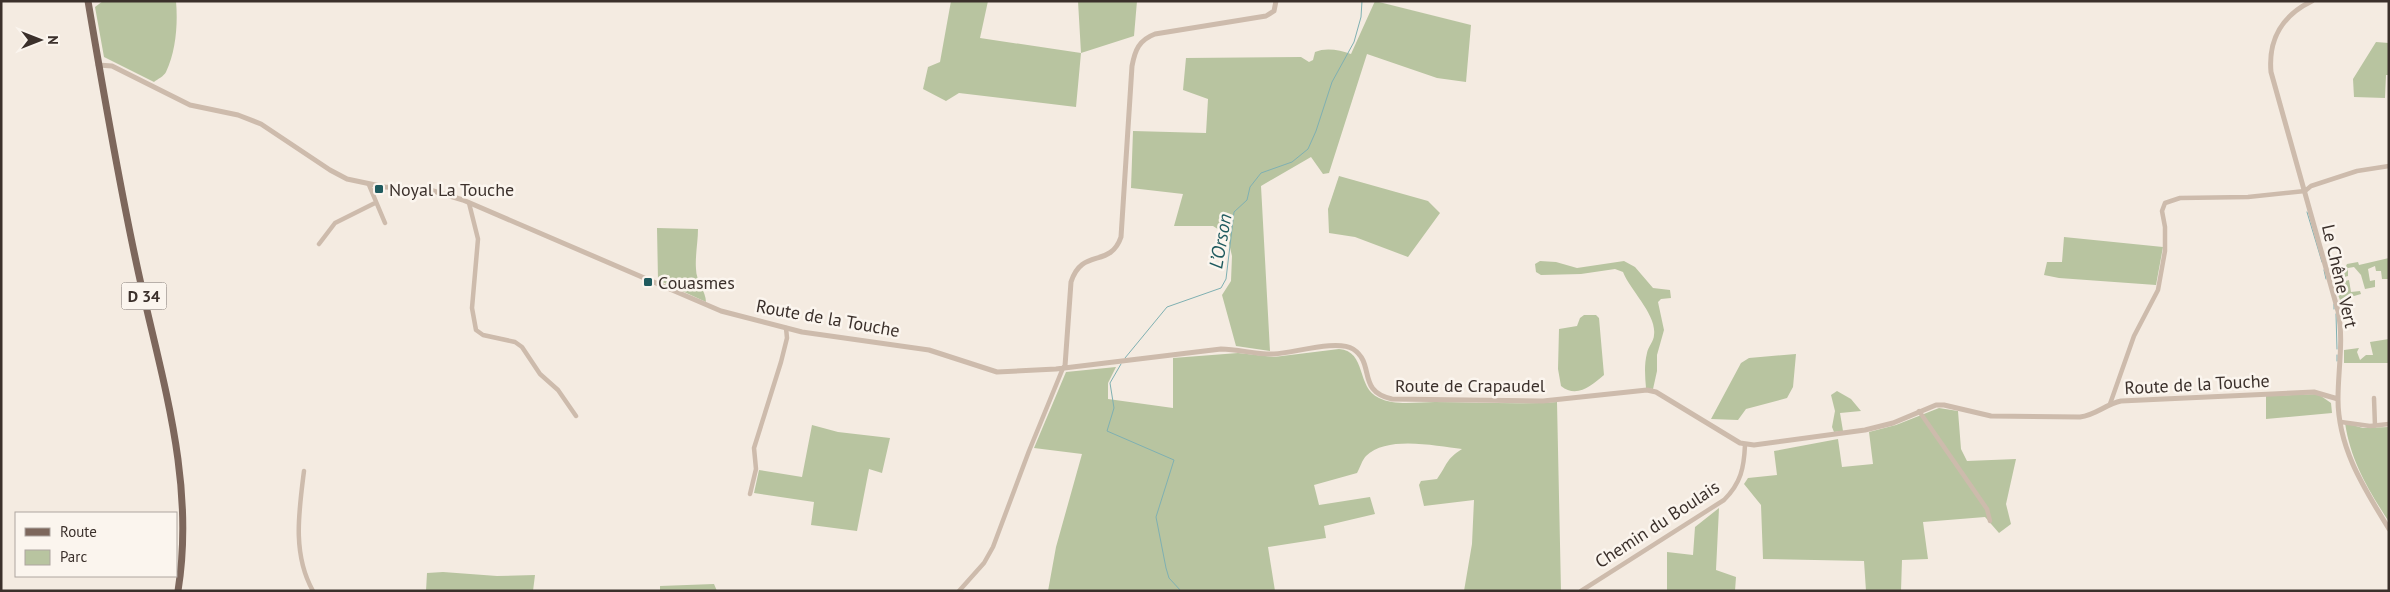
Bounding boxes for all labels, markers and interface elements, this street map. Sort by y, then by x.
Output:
north arrow [15,15,65,65]
text: N [44,35,62,45]
place label: Noyal La Touche [389,178,514,201]
marker: Noyal La Touche [373,183,385,195]
water label: L’Orson [1203,212,1237,270]
street label: Le Chêne Vert [2317,222,2363,330]
place label: Couasmes [658,271,735,294]
marker: Couasmes [642,276,654,288]
road number: D 34 [122,282,166,310]
street label: Route de la Touche [754,294,902,342]
street label: Route de la Touche [2124,369,2270,399]
street label: Route de Crapaudel [1395,374,1546,397]
street label: Chemin du Boulais [1590,475,1724,573]
legend [15,512,178,577]
text: Route [60,522,97,541]
text: Parc [60,547,87,566]

